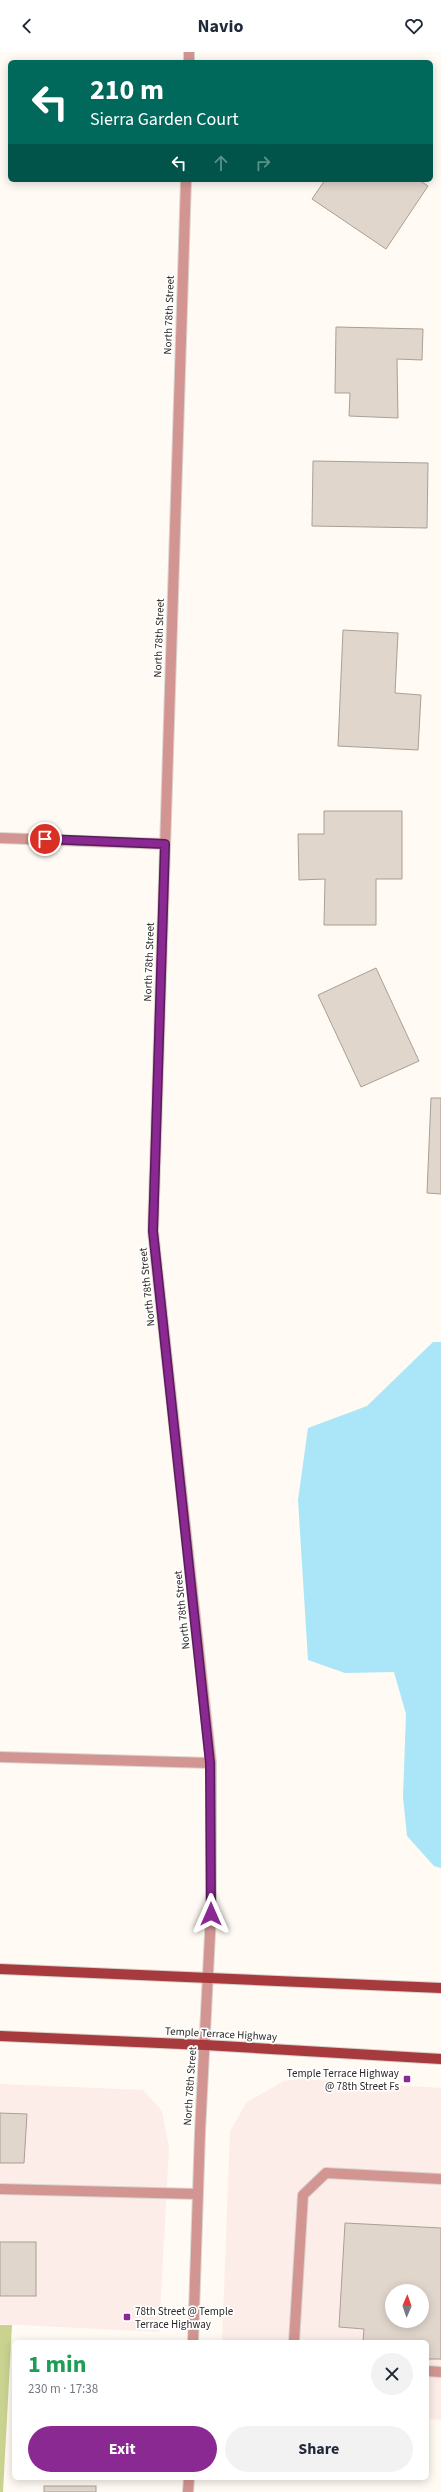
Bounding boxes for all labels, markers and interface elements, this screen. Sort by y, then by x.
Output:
text: Navio [198,14,243,39]
icon: back [16,15,38,37]
icon: heart [403,15,425,37]
text: 210 m [90,70,164,110]
icon: left [24,76,76,128]
text: Sierra Garden Court [90,107,238,132]
icon: left [168,152,190,174]
icon: ahead [210,152,232,174]
icon: right [252,152,274,174]
street label: North 78th Street [160,275,178,355]
street label: North 78th Street [150,598,168,678]
pin [28,822,62,856]
icon: arrive [34,828,56,850]
street label: North 78th Street [140,922,158,1002]
street label: North 78th Street [135,1247,159,1327]
street label: North 78th Street [170,1570,194,1650]
position arrow [190,1893,232,1935]
street label: Temple Terrace Highway [165,2024,277,2044]
street label: North 78th Street [180,2046,200,2126]
place label: Temple Terrace Highway @ 78th Street Fs [287,2066,399,2094]
marker: Temple Terrace Highway @ 78th Street Fs [402,2074,412,2084]
north arrow [385,2284,429,2328]
map controls [385,2284,429,2328]
place label: 78th Street @ Temple Terrace Highway [135,2304,234,2332]
marker: 78th Street @ Temple Terrace Highway [122,2312,132,2322]
text: 1 min [28,2347,86,2382]
button: close [371,2353,413,2395]
text: 230 m · 17:38 [28,2380,98,2398]
button: Exit [28,2426,217,2472]
button: Share [225,2426,413,2472]

